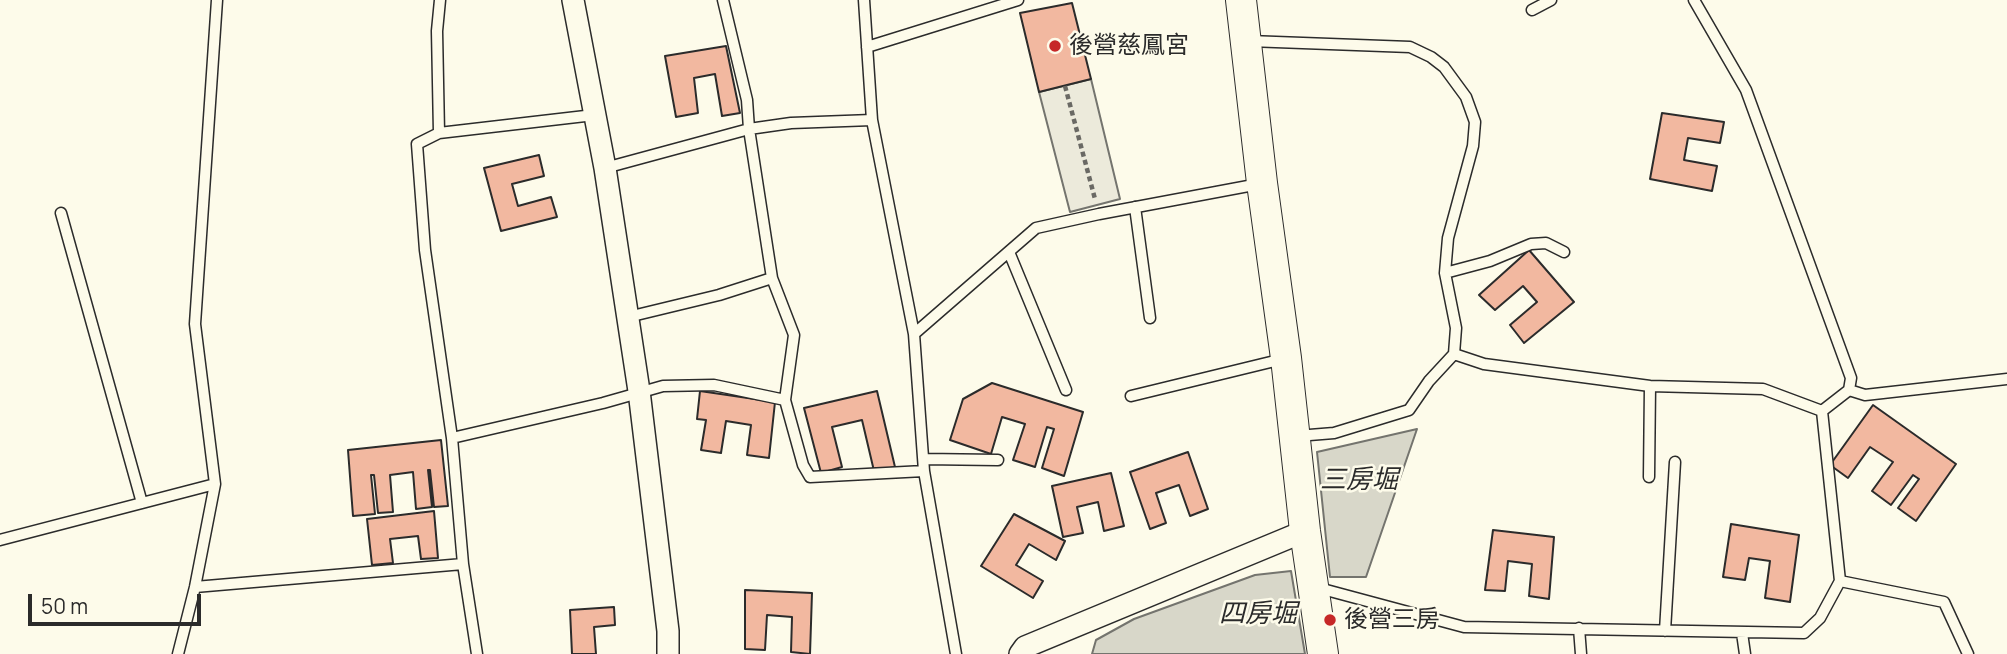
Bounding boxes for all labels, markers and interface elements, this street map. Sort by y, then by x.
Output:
place label: 後營慈鳳宮 [1069,32,1189,60]
marker: 後營慈鳳宮 [1047,38,1063,54]
water label: 三房堀 [1320,465,1398,497]
scale bar [32,580,205,624]
text: 50 m [41,592,88,620]
water label: 四房堀 [1219,599,1297,631]
place label: 後營三房 [1344,606,1440,634]
marker: 後營三房 [1322,612,1338,628]

